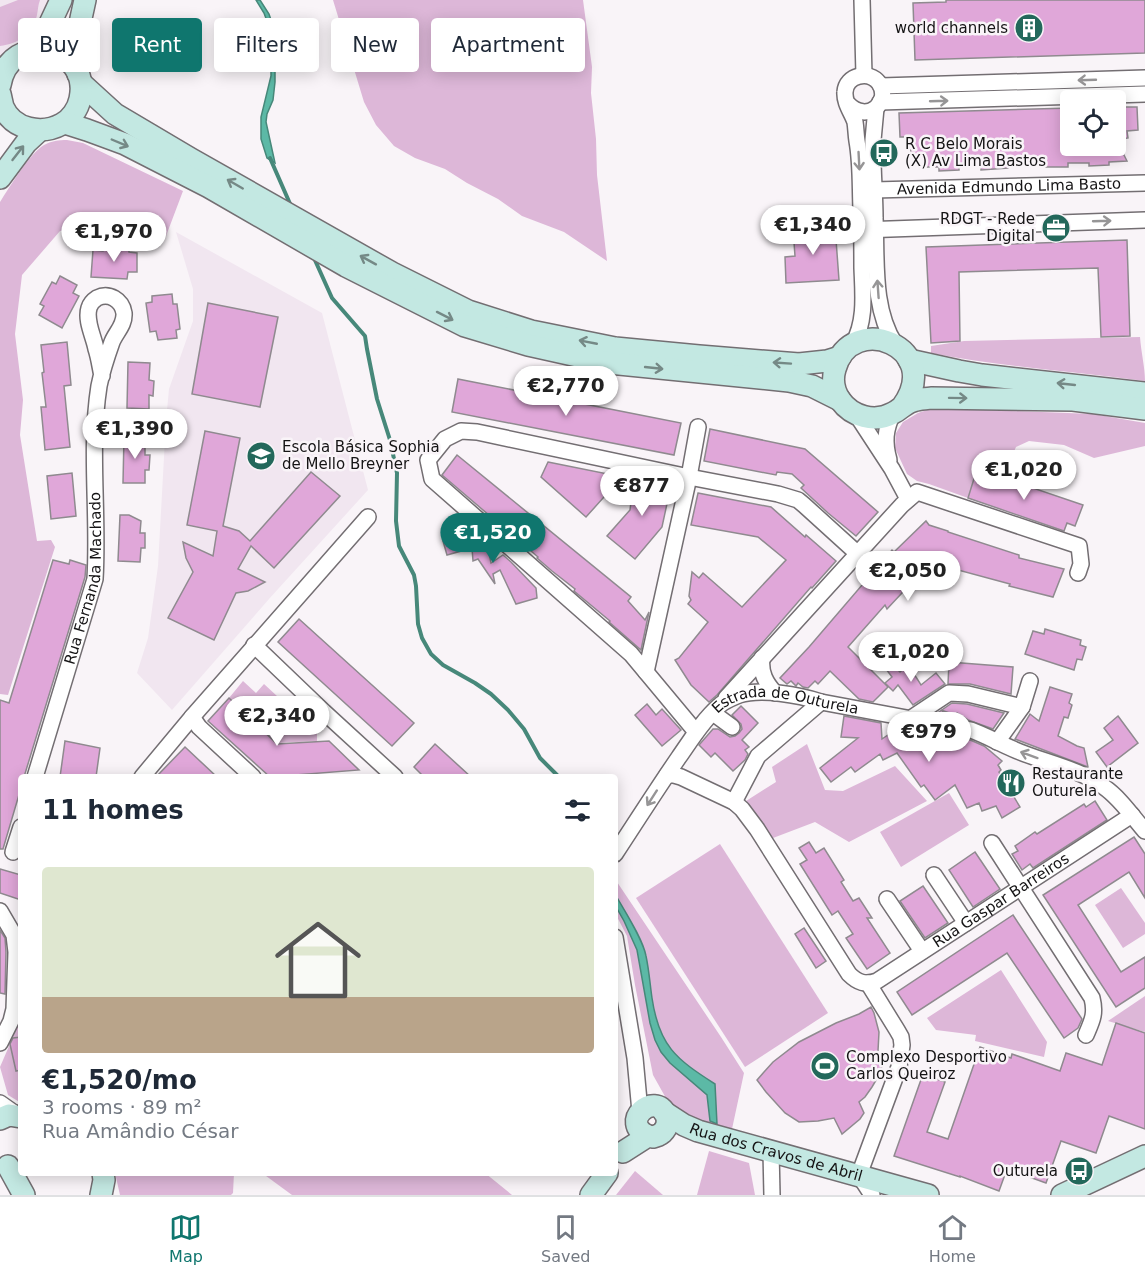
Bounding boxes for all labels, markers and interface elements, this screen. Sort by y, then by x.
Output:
building icon: world channels [1013,12,1045,44]
chip: Buy [18,18,100,72]
chip: Rent [112,18,202,72]
chip: Filters [214,18,319,72]
chip: New [331,18,419,72]
chip: Apartment [431,18,585,72]
place label: world channels [895,19,1008,37]
one-way arrow [1077,74,1097,86]
map controls [1060,90,1126,156]
button: locate [1060,90,1126,156]
one-way arrow [928,95,948,106]
place label: R C Belo Morais (X) Av Lima Bastos [905,135,1046,170]
bus stop icon: R C Belo Morais (X) Av Lima Bastos [868,137,900,169]
one-way arrow [111,138,129,149]
one-way arrow [12,145,25,161]
one-way arrow [853,151,864,171]
street label: Avenida Edmundo Lima Basto [897,175,1121,198]
one-way arrow [227,178,244,190]
pin: €1,340 [764,205,862,256]
place label: RDGT - Rede Digital [940,210,1035,245]
pin: €1,970 [65,212,163,263]
text: €1,340 [774,212,852,236]
office icon: RDGT - Rede Digital [1040,212,1072,244]
one-way arrow [1091,216,1111,227]
text: €1,970 [75,219,153,243]
one-way arrow [360,253,377,265]
one-way arrow [872,280,883,300]
one-way arrow [436,311,454,322]
one-way arrow [579,336,599,347]
one-way arrow [773,357,793,368]
one-way arrow [643,363,663,374]
pin: €2,770 [517,366,615,417]
text: €2,770 [527,373,605,397]
one-way arrow [1057,378,1077,389]
one-way arrow [948,392,968,404]
pin: €1,390 [86,409,184,460]
text: €1,390 [96,416,174,440]
place label: Escola Básica Sophia de Mello Breyner [282,438,440,473]
school or university icon: Escola Básica Sophia de Mello Breyner [245,440,277,472]
pin: €1,020 [975,450,1073,501]
text: €1,020 [985,457,1063,481]
pin: €877 [606,466,678,517]
text: €877 [614,473,670,497]
street label: Rua Fernanda Machado [61,492,105,667]
pin: €1,520 [444,513,542,564]
text: €1,520 [454,520,532,544]
pin: €2,050 [859,551,957,602]
text: €2,050 [869,558,947,582]
pin: €1,020 [862,632,960,683]
text: €1,020 [872,639,950,663]
street label: Estrada de Outurela [708,683,860,718]
pin: €2,340 [228,696,326,747]
text: €2,340 [238,703,316,727]
pin: €979 [893,712,965,763]
text: €979 [901,719,957,743]
one-way arrow [1020,749,1039,760]
place label: Restaurante Outurela [1032,765,1123,800]
restaurant icon: Restaurante Outurela [995,767,1027,799]
one-way arrow [646,789,658,806]
icon: filters [561,794,594,827]
text: 11 homes [42,795,184,825]
street label: Rua Gaspar Barreiros [929,849,1073,951]
icon: home [264,906,372,1014]
place label: Complexo Desportivo Carlos Queiroz [846,1048,1007,1083]
sports icon: Complexo Desportivo Carlos Queiroz [809,1050,841,1082]
text: €1,520/mo [42,1065,197,1095]
text: 3 rooms · 89 m² [42,1095,202,1119]
text: Rua Amândio César [42,1119,238,1143]
street label: Rua dos Cravos de Abril [687,1119,865,1185]
bus stop icon: Outurela [1063,1155,1095,1187]
place label: Outurela [993,1162,1058,1180]
tab: Map [169,1211,203,1266]
tab: Saved [541,1211,590,1266]
tab: Home [929,1211,976,1266]

